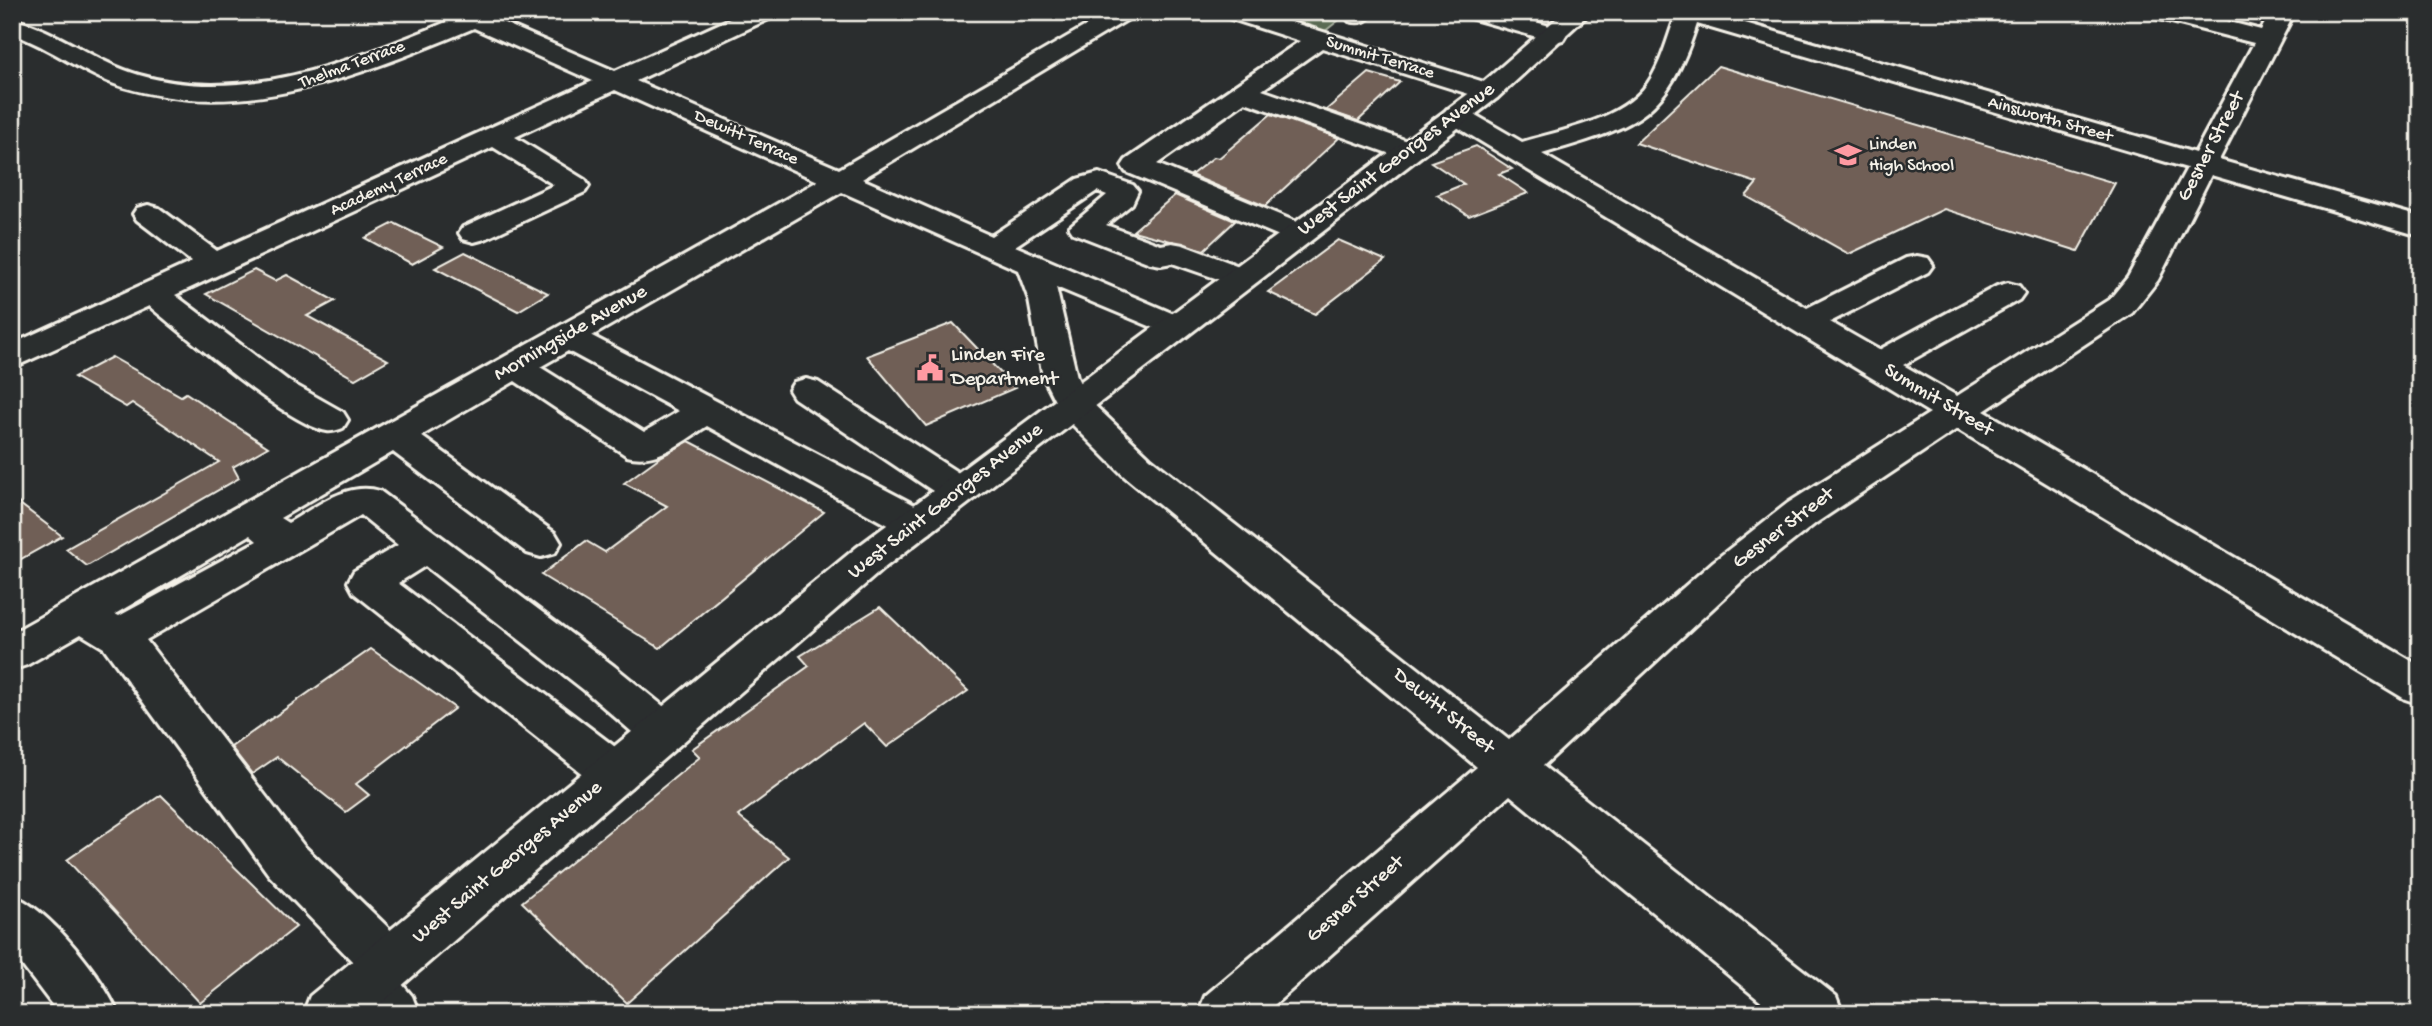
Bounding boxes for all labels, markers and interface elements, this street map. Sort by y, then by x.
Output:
street label: Summit Terrace [1323,32,1437,85]
street label: Thelma Terrace [295,36,409,94]
street label: West Saint Georges Avenue [1293,77,1501,242]
street label: Gesner Street [2173,86,2253,206]
street label: Ainsworth Street [1985,92,2116,148]
street label: Dewitt Terrace [690,105,802,171]
place label: Linden High School [1869,135,1954,177]
school or university icon: Linden High School [1833,140,1863,170]
street label: Academy Terrace [327,148,452,221]
street label: Morningside Avenue [490,279,653,388]
place label: Linden Fire Department [949,344,1060,393]
public building icon: Linden Fire Department [915,353,945,383]
street label: Summit Street [1879,358,1999,445]
street label: West Saint Georges Avenue [844,417,1049,586]
street label: Gesner Street [1728,481,1842,575]
street label: Dewitt Street [1386,662,1501,762]
street label: West Saint Georges Avenue [408,775,609,950]
street label: Gesner Street [1302,849,1412,949]

